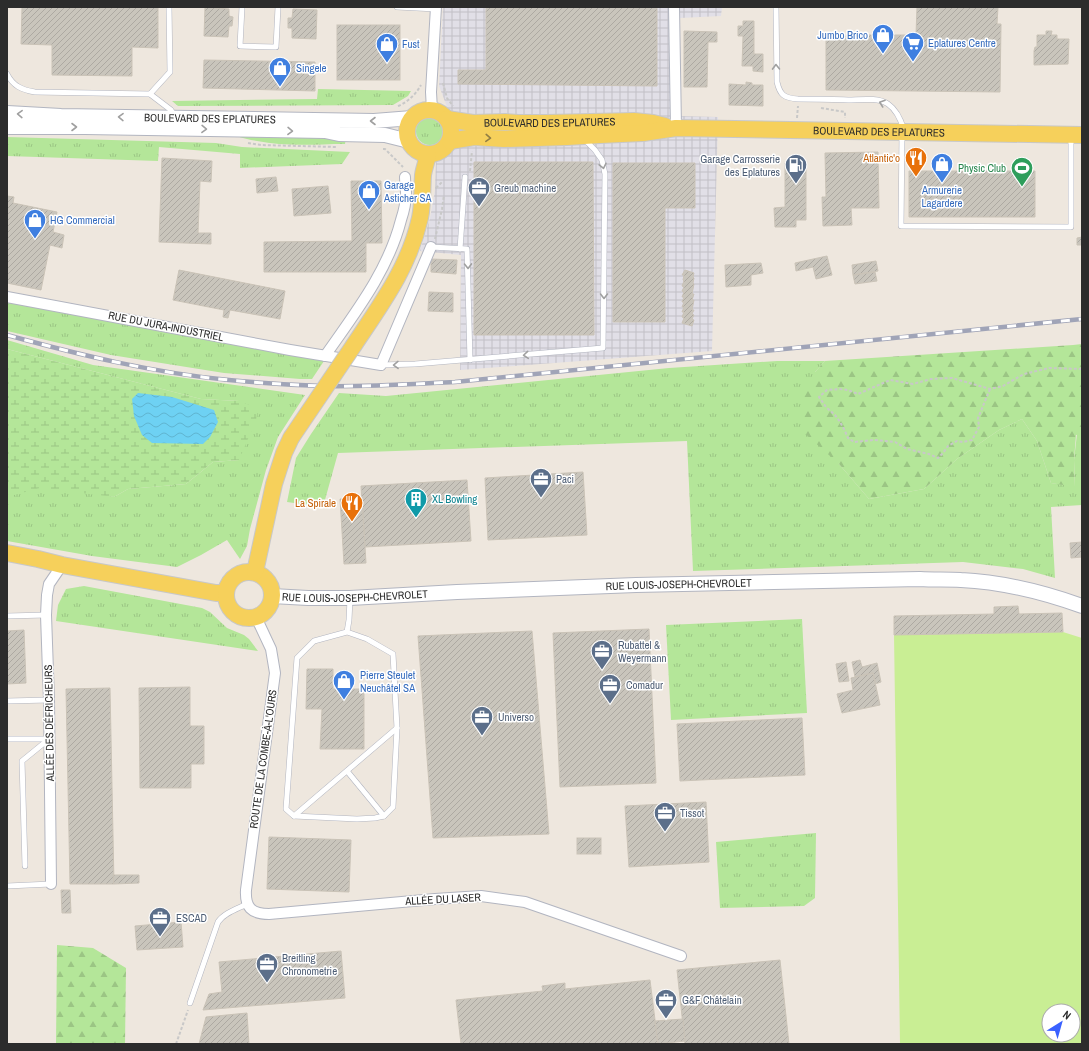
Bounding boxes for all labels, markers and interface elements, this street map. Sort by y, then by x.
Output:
shop icon: Jumbo Brico [870,22,896,55]
place label: Jumbo Brico [817,28,868,42]
supermarket icon: Eplatures Centre [900,30,926,63]
shop icon: Fust [374,31,400,64]
place label: Eplatures Centre [928,36,996,50]
place label: Fust [402,37,420,51]
shop icon: Singele [267,55,293,88]
place label: Singele [296,61,327,75]
one-way arrow [772,64,780,70]
one-way arrow [879,99,886,107]
one-way arrow [17,109,23,118]
street label: BOULEVARD DES EPLATURES [144,110,276,126]
one-way arrow [118,113,124,121]
street label: BOULEVARD DES EPLATURES [484,114,616,130]
one-way arrow [370,117,376,125]
one-way arrow [71,123,77,131]
street label: BOULEVARD DES EPLATURES [813,123,945,140]
one-way arrow [201,125,207,133]
one-way arrow [287,126,293,135]
one-way arrow [485,134,491,142]
restaurant icon: Atlantic'o [903,145,929,178]
place label: Atlantic'o [862,151,900,165]
shop icon: Armurerie Lagardere [929,151,955,184]
place label: Garage Carrosserie des Eplatures [700,152,780,179]
fuel station icon: Garage Carrosserie des Eplatures [783,152,809,185]
sports icon: Physic Club [1009,155,1035,188]
place label: Physic Club [958,161,1006,175]
one-way arrow [598,163,606,169]
office icon: Greub machine [466,175,492,208]
shop icon: Garage Asticher SA [356,178,382,211]
place label: Garage Asticher SA [383,178,433,205]
place label: Greub machine [494,181,556,195]
place label: Armurerie Lagardere [921,183,963,210]
shop icon: HG Commercial [22,207,48,240]
place label: HG Commercial [50,213,115,227]
one-way arrow [464,263,472,269]
one-way arrow [600,293,608,299]
street label: RUE DU JURA-INDUSTRIEL [107,308,225,344]
one-way arrow [523,350,529,359]
one-way arrow [393,361,399,369]
office icon: Paci [528,466,554,499]
place label: Paci [556,472,574,486]
building icon: XL Bowling [403,486,429,519]
restaurant icon: La Spirale [339,490,365,523]
place label: XL Bowling [432,492,477,506]
place label: La Spirale [295,496,336,510]
street label: RUE LOUIS-JOSEPH-CHEVROLET [605,576,752,593]
street label: RUE LOUIS-JOSEPH-CHEVROLET [282,587,429,605]
office icon: Rubattel & Weyermann [589,638,615,671]
place label: Rubattel & Weyermann [618,638,666,665]
street label: ALLÉE DES DÉFRICHEURS [41,664,57,783]
shop icon: Pierre Steulet Neuchâtel SA [331,668,357,701]
place label: Pierre Steulet Neuchâtel SA [360,668,416,695]
office icon: Comadur [597,672,623,705]
place label: Comadur [626,678,663,692]
street label: ROUTE DE LA COMBE-À-L'OURS [246,689,280,829]
office icon: Universo [469,704,495,737]
place label: Universo [498,710,534,724]
office icon: Tissot [652,800,678,833]
place label: Tissot [680,806,705,820]
street label: ALLÉE DU LASER [404,890,482,908]
office icon: ESCAD [147,905,173,938]
place label: ESCAD [176,911,207,925]
office icon: Breitling Chronometrie [254,951,280,984]
place label: Breitling Chronometrie [282,951,337,978]
office icon: G&F Châtelain [653,987,679,1020]
place label: G&F Châtelain [682,993,742,1007]
north arrow [1041,1003,1081,1043]
text: N [1060,1007,1074,1023]

